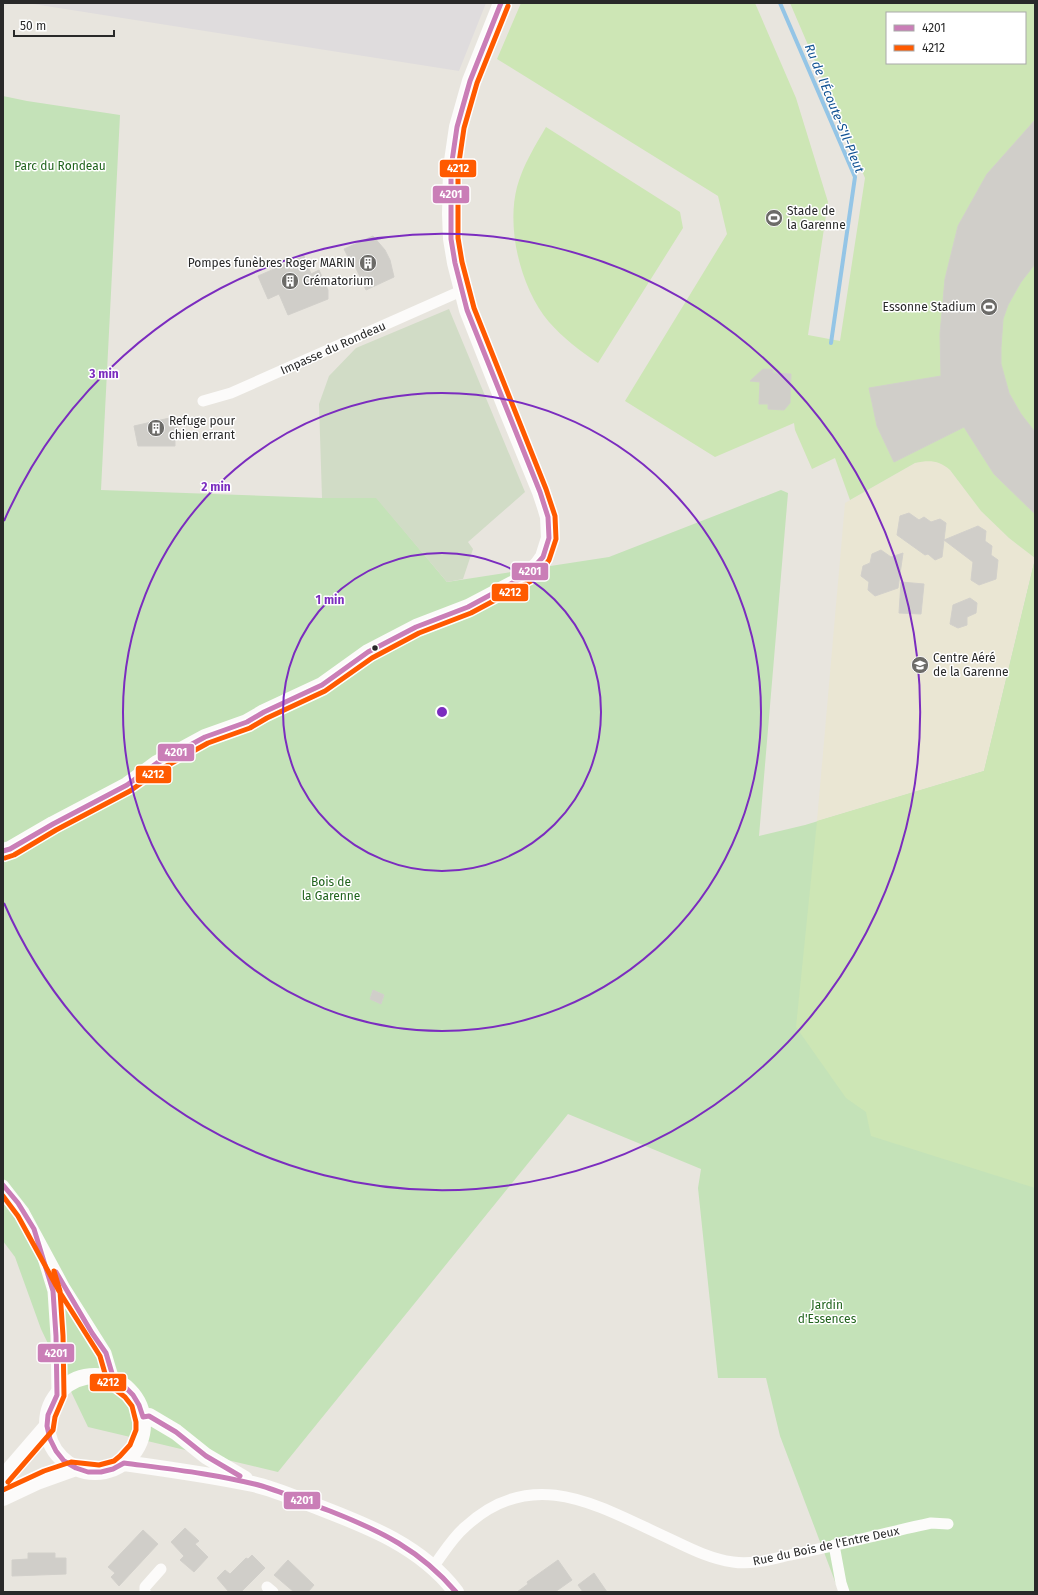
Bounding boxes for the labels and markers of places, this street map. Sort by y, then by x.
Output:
place label: Stade de la Garenne [787,204,846,232]
sports icon: Stade de la Garenne [764,208,784,228]
building icon: Pompes funèbres Roger MARIN [358,253,378,273]
place label: Pompes funèbres Roger MARIN [188,256,355,270]
building icon: Crématorium [280,271,300,291]
place label: Crématorium [303,274,374,288]
sports icon: Essonne Stadium [979,297,999,317]
place label: Essonne Stadium [883,300,976,314]
place label: Refuge pour chien errant [169,414,236,442]
building icon: Refuge pour chien errant [146,418,166,438]
unlabelled marker [370,643,380,653]
place label: Centre Aéré de la Garenne [933,651,1009,679]
school or university icon: Centre Aéré de la Garenne [910,655,930,675]
centre of rings [435,705,449,719]

